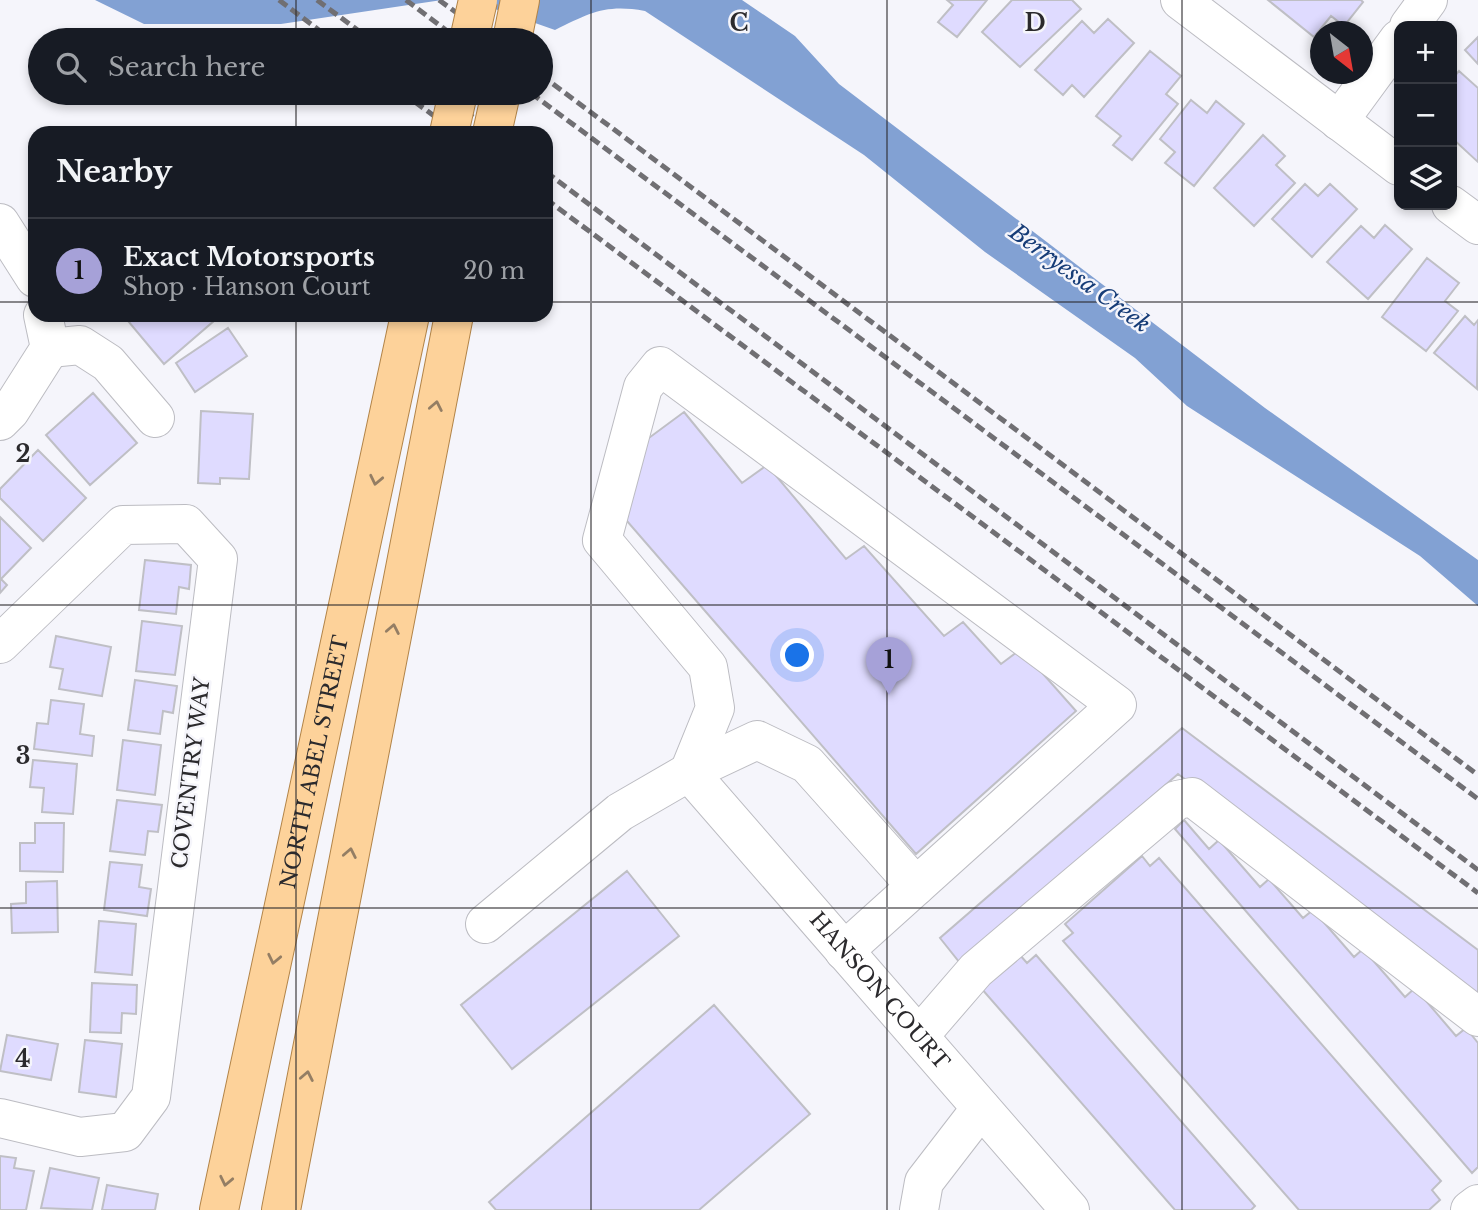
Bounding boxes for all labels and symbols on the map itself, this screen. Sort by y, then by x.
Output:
text: C [730,9,748,37]
text: D [1024,9,1046,37]
north arrow [1310,21,1373,84]
water label: Berryessa Creek [1003,217,1156,338]
one-way arrow [428,400,443,412]
text: 2 [16,440,30,468]
one-way arrow [369,474,384,486]
one-way arrow [385,623,400,635]
street label: NORTH ABEL STREET [275,633,354,891]
pin: 1 [866,637,912,695]
your location [780,638,814,672]
street label: COVENTRY WAY [166,675,216,870]
text: 3 [16,742,30,770]
one-way arrow [342,847,357,859]
street label: HANSON COURT [804,907,955,1075]
one-way arrow [268,953,283,965]
text: 4 [15,1045,31,1073]
one-way arrow [299,1070,314,1082]
one-way arrow [219,1175,234,1187]

